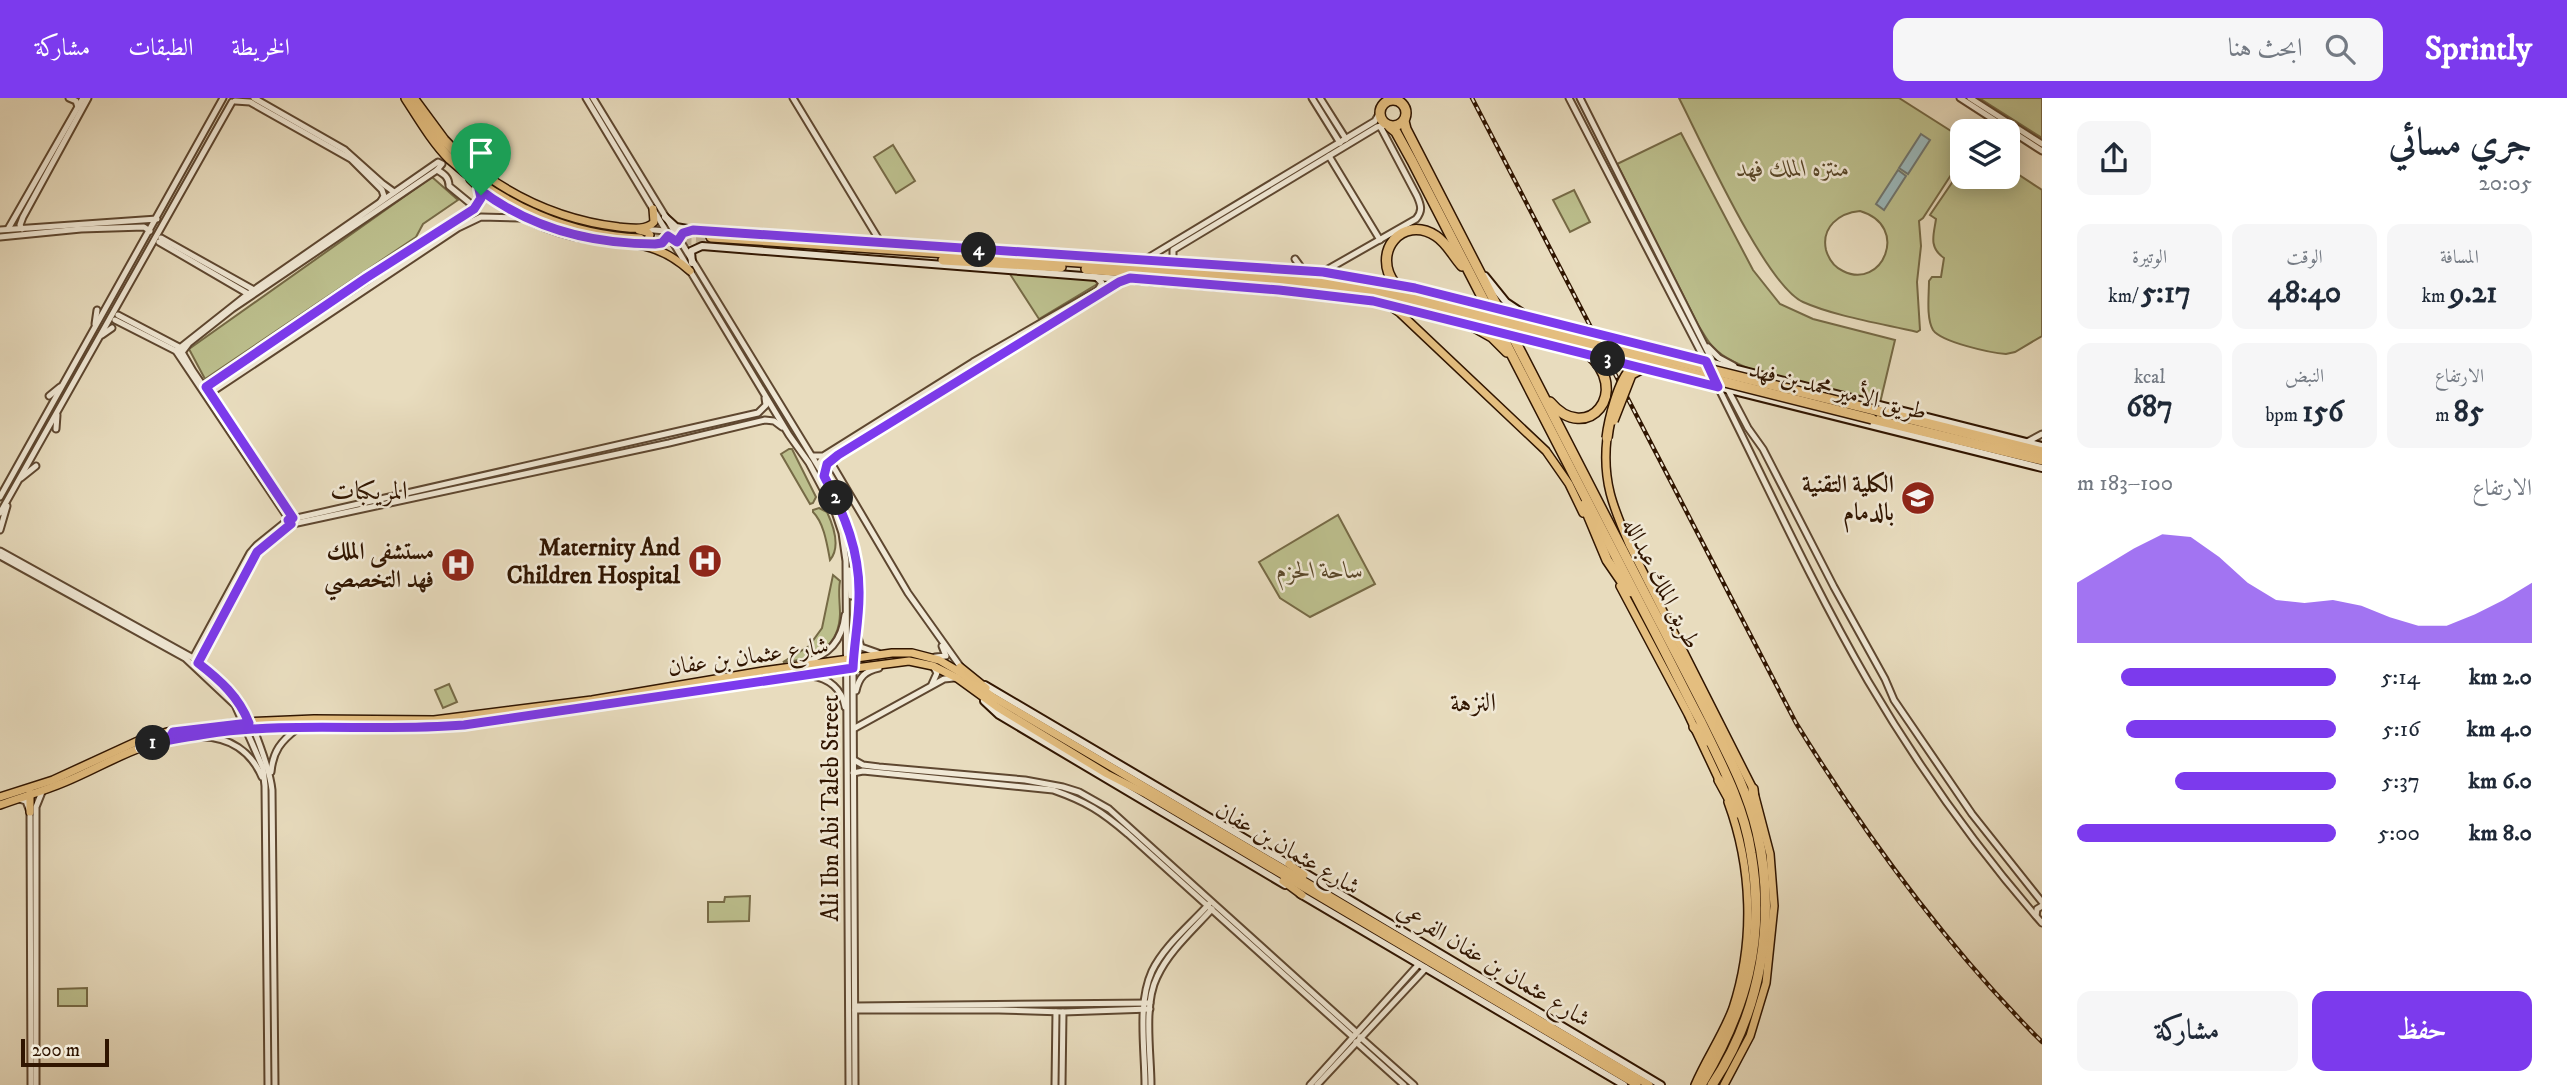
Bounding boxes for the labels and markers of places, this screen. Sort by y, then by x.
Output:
pin [451,123,511,195]
pin: 4 [962,232,996,268]
pin: 3 [1590,342,1626,376]
place label: الكلية التقنية بالدمام [1802,470,1894,533]
school or university icon: الكلية التقنية بالدمام [1899,479,1937,517]
pin: 2 [818,480,854,516]
place label: Maternity And Children Hospital [507,533,681,591]
place label: مستشفى الملك فهد التخصصي [324,537,434,601]
hospital icon: Maternity And Children Hospital [686,542,724,580]
hospital icon: مستشفى الملك فهد التخصصي [439,546,477,584]
pin: 1 [136,726,170,760]

